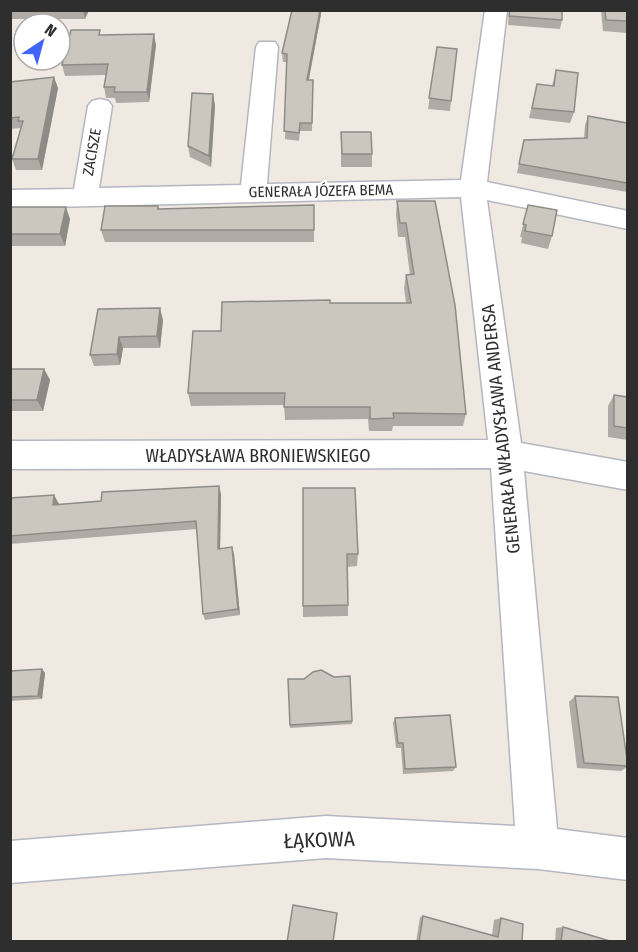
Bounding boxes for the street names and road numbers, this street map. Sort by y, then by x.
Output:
street label: ZACISZE [79,127,105,177]
street label: GENERAŁA JÓZEFA BEMA [249,181,393,201]
street label: GENERAŁA WŁADYSŁAWA ANDERSA [477,303,525,555]
street label: WŁADYSŁAWA BRONIEWSKIEGO [146,445,370,467]
street label: ŁĄKOWA [283,826,355,854]

